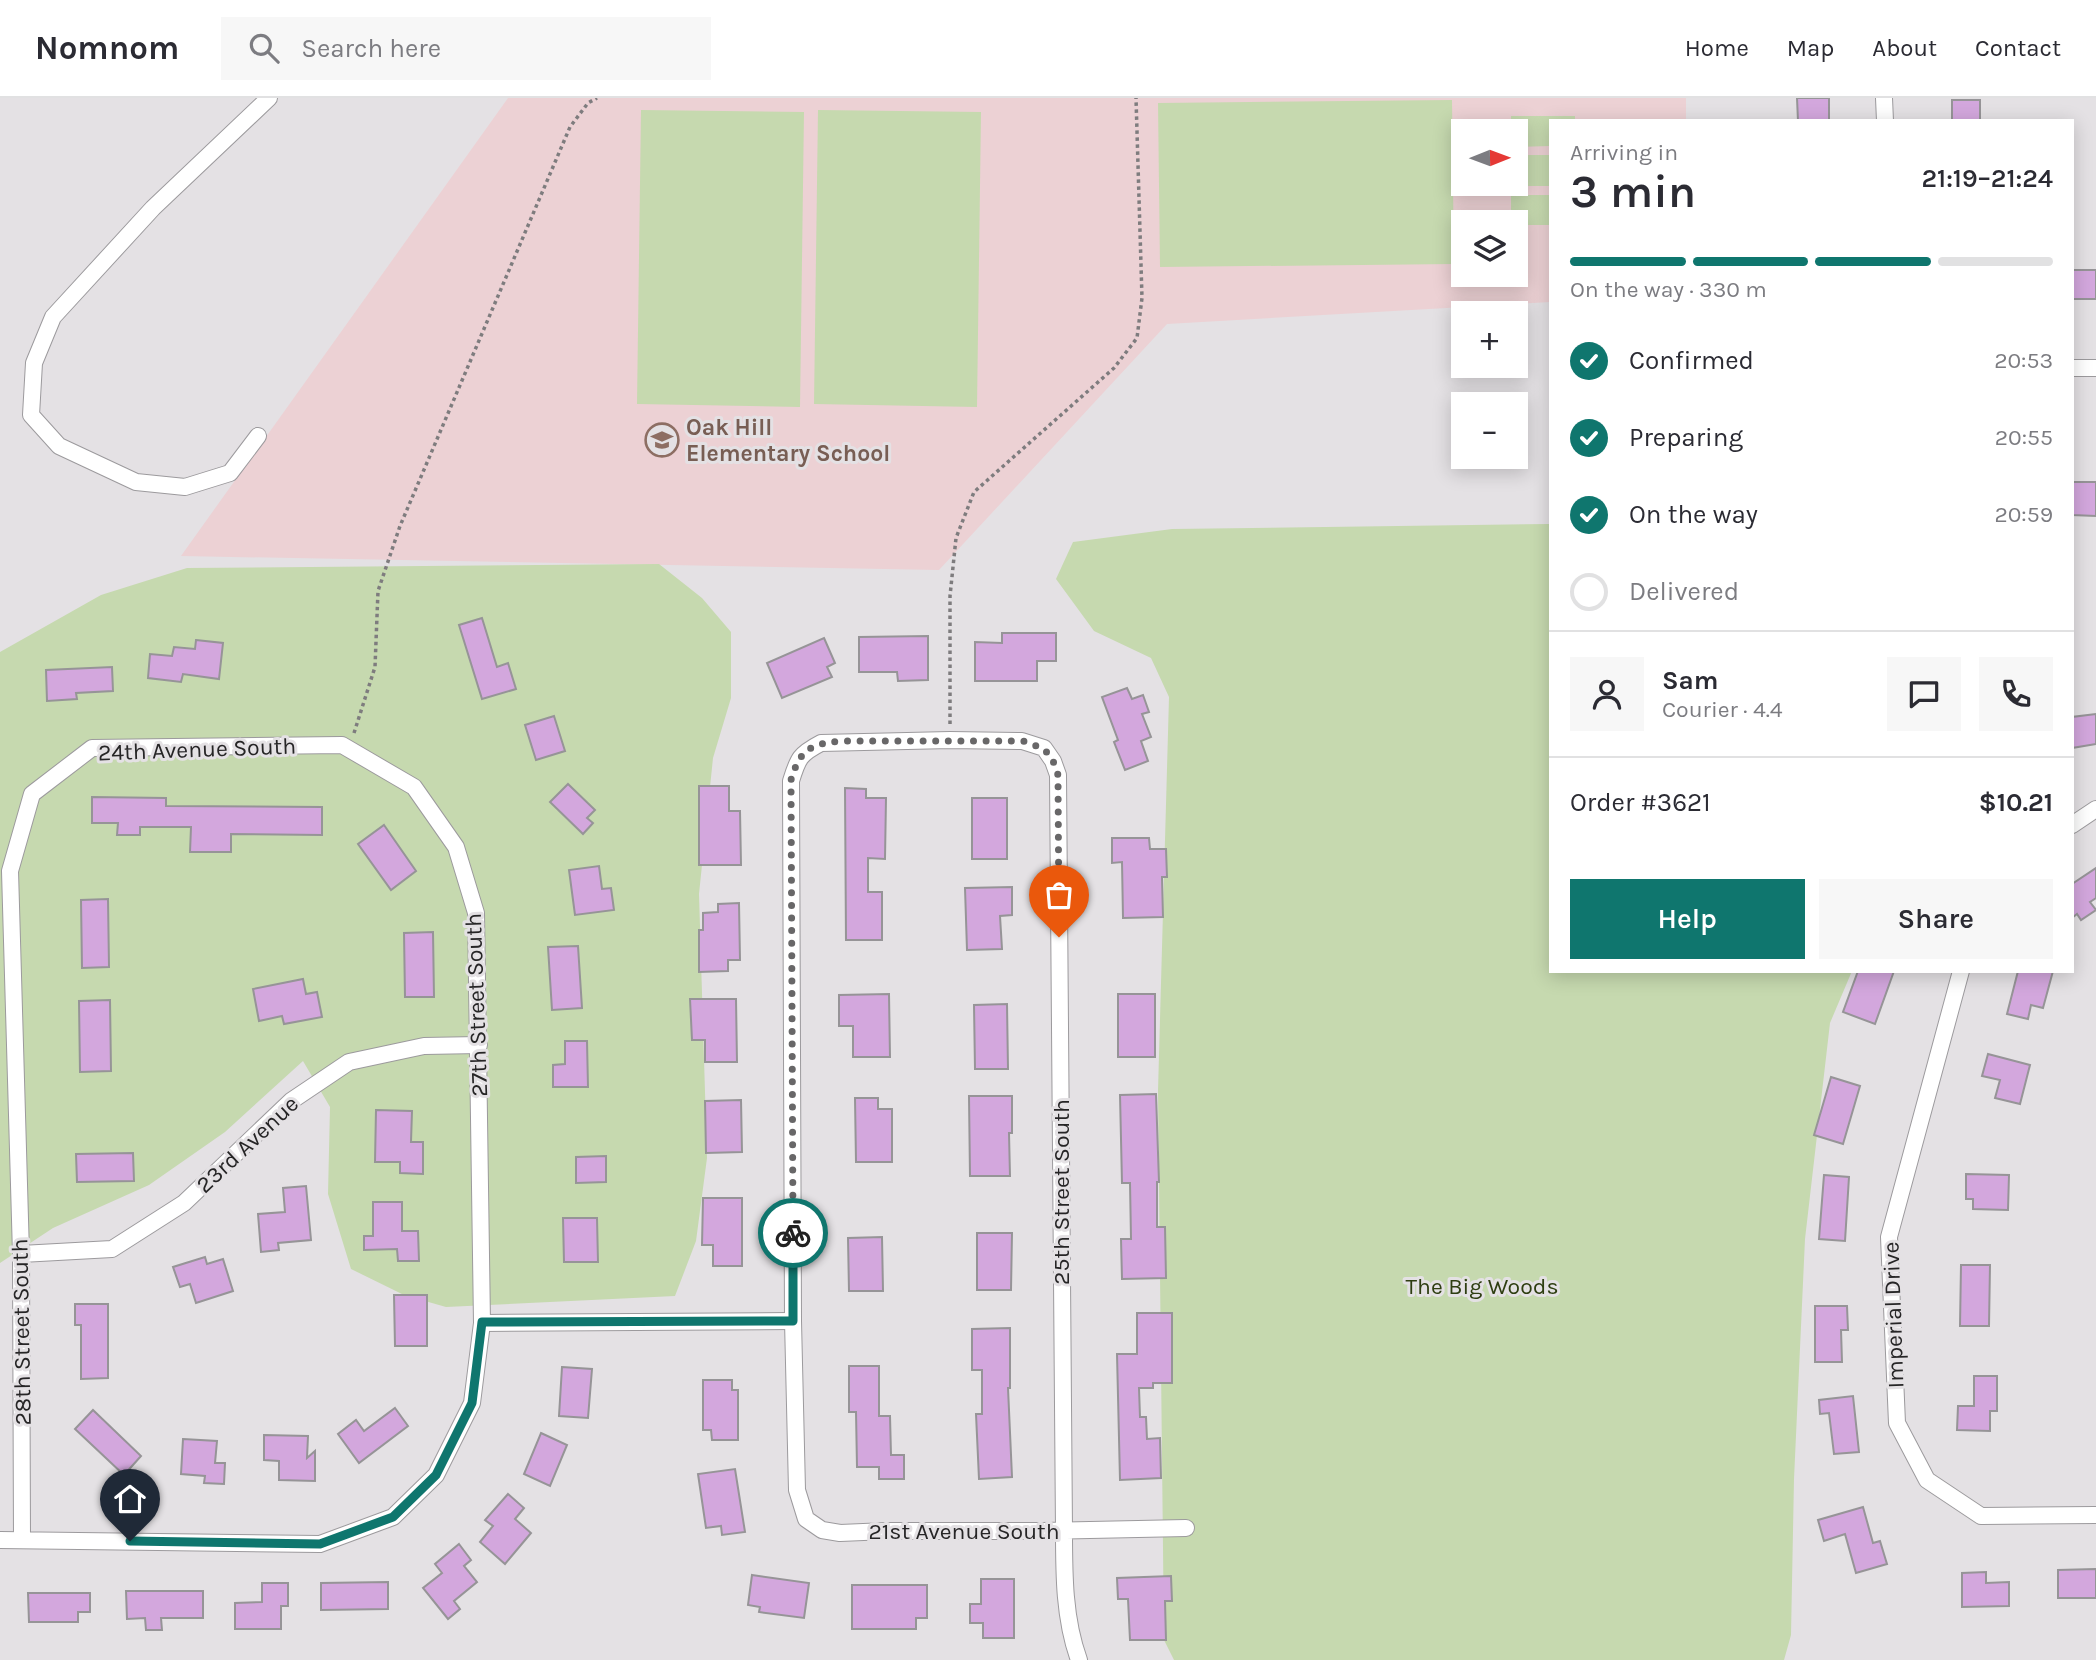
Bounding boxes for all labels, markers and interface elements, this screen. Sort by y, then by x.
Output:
search box [221,17,711,80]
text: Nomnom [35,29,179,67]
icon: search [245,29,283,67]
text: Search here [301,33,441,64]
text: Home [1685,34,1749,62]
text: Map [1787,34,1834,62]
text: About [1872,34,1937,62]
text: Contact [1975,34,2061,62]
north arrow [1451,119,1528,196]
map controls [1451,119,1528,469]
text: Arriving in [1570,139,1678,166]
text: 21:19–21:24 [1922,163,2053,194]
text: 3 min [1570,165,1696,219]
button: layers [1451,210,1528,287]
text: On the way · 330 m [1570,276,1767,303]
button: + [1451,301,1528,378]
icon: check [1570,342,1608,380]
text: Confirmed [1629,345,1754,376]
text: 20:53 [1994,347,2053,374]
button: − [1451,392,1528,469]
place label: Oak Hill Elementary School [686,414,890,467]
icon: check [1570,419,1608,457]
school or university icon: Oak Hill Elementary School [643,421,681,459]
text: Preparing [1629,422,1743,453]
text: 20:55 [1995,424,2053,451]
icon: check [1570,496,1608,534]
text: On the way [1629,499,1758,530]
text: 20:59 [1994,501,2053,528]
text: Delivered [1629,576,1739,607]
button: person [1570,657,1644,731]
button: chat [1887,657,1961,731]
button: phone [1979,657,2053,731]
text: Sam [1662,665,1718,696]
text: Courier · 4.4 [1662,696,1783,723]
street label: 24th Avenue South [97,733,297,766]
text: Order #3621 [1570,787,1711,818]
text: $10.21 [1979,787,2053,818]
pin [1029,865,1089,937]
icon: bag [1040,876,1078,914]
button: Help [1570,879,1805,959]
button: Share [1819,879,2053,959]
street label: 27th Street South [460,913,493,1097]
street label: 23rd Avenue [191,1090,304,1199]
street label: 25th Street South [1048,1099,1075,1285]
courier [758,1198,828,1268]
icon: bike [774,1214,812,1252]
street label: 28th Street South [6,1238,37,1426]
street label: Imperial Drive [1877,1241,1910,1389]
park label: The Big Woods [1406,1273,1558,1300]
pin [100,1469,160,1541]
icon: home [111,1480,149,1518]
street label: 21st Avenue South [868,1518,1060,1545]

